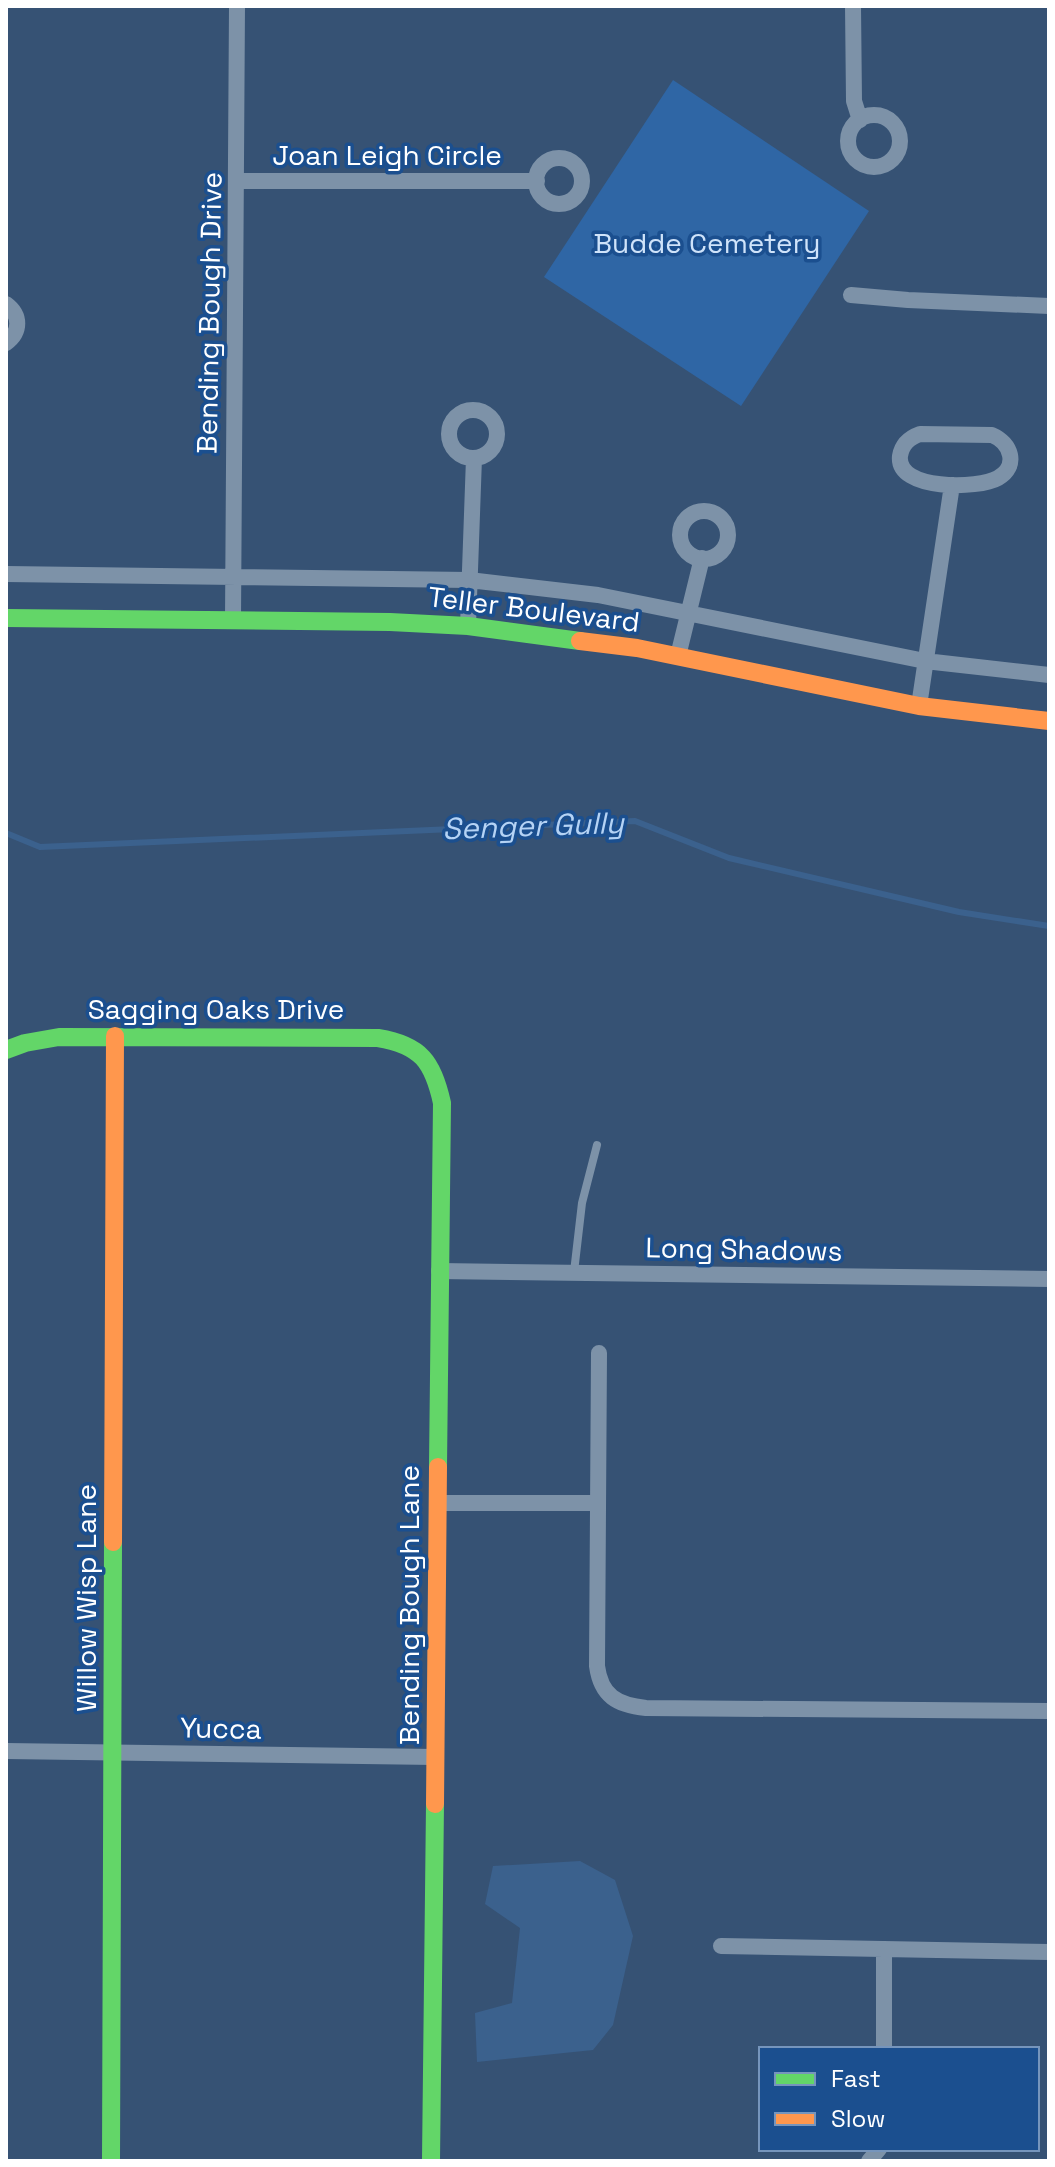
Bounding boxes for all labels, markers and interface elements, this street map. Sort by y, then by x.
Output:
street label: Joan Leigh Circle [272,137,502,173]
street label: Bending Bough Drive [189,172,229,454]
park label: Budde Cemetery [594,225,820,261]
street label: Teller Boulevard [426,578,642,640]
water label: Senger Gully [441,803,626,848]
street label: Sagging Oaks Drive [88,991,344,1027]
street label: Long Shadows [645,1229,843,1269]
street label: Bending Bough Lane [391,1465,427,1745]
street label: Willow Wisp Lane [68,1484,104,1712]
street label: Yucca [180,1709,262,1747]
legend [759,2047,1039,2151]
text: Fast [831,2063,881,2094]
text: Slow [831,2103,885,2134]

